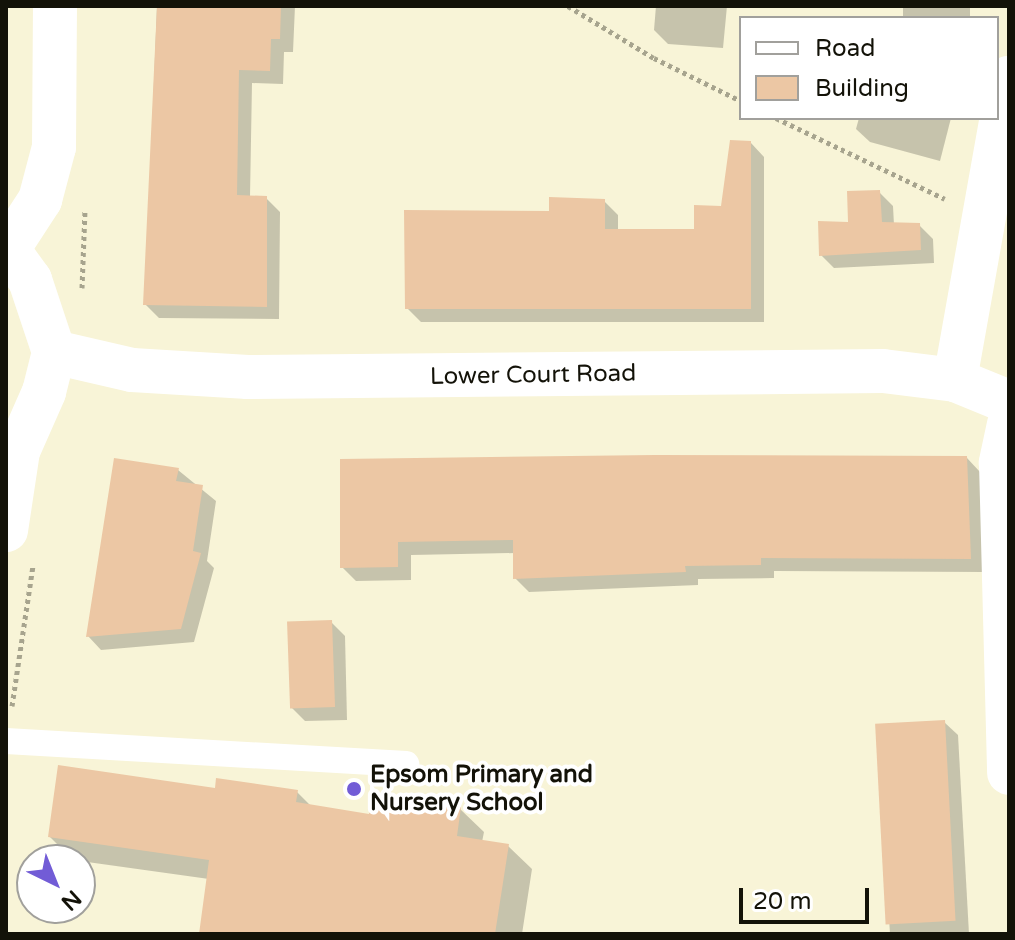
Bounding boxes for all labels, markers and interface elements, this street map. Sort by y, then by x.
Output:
legend [739,16,999,120]
text: Road [815,34,875,63]
text: Building [815,74,909,103]
street label: Lower Court Road [430,359,636,391]
place label: Epsom Primary and Nursery School [370,761,593,817]
marker: Epsom Primary and Nursery School [345,780,363,798]
north arrow [16,844,96,924]
scale bar [743,872,873,922]
text: N [56,885,86,916]
text: 20 m [753,887,811,916]

